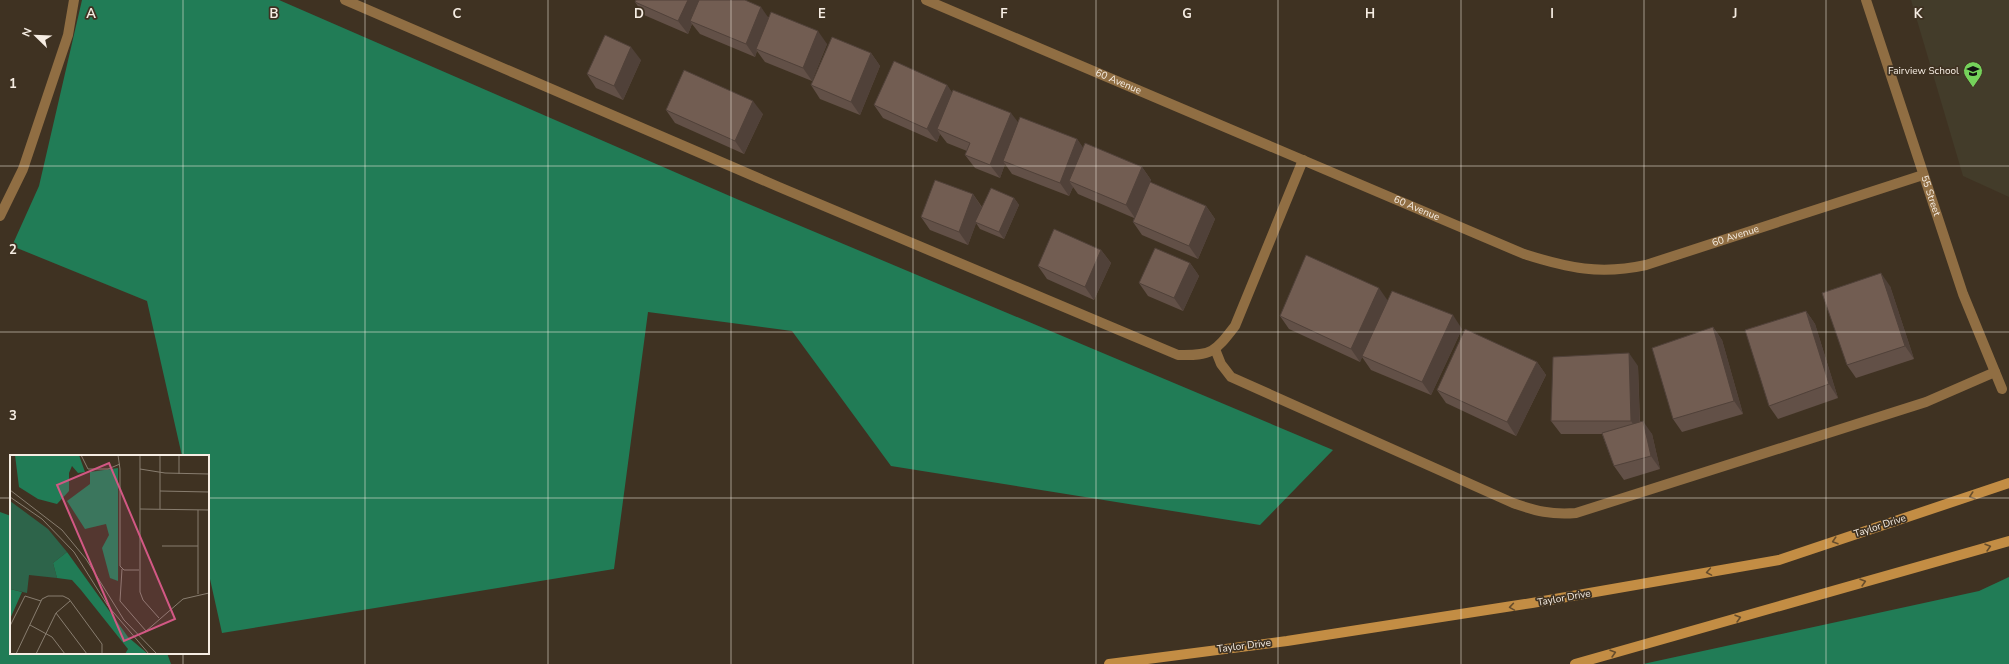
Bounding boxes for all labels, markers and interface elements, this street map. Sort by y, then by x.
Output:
text: A [86,5,96,23]
text: B [270,5,279,23]
text: C [453,5,462,23]
text: D [634,5,644,23]
text: E [818,5,826,23]
text: F [1000,5,1008,23]
text: G [1182,5,1192,23]
text: H [1365,5,1375,23]
text: I [1550,5,1554,23]
text: J [1732,5,1737,23]
text: K [1914,5,1923,23]
north arrow [16,16,56,56]
text: N [19,26,36,39]
school or university icon: Fairview School [1962,60,1984,88]
place label: Fairview School [1888,64,1959,78]
street label: 60 Avenue [1093,66,1143,98]
text: 1 [9,75,17,93]
street label: 55 Street [1917,174,1944,218]
street label: 60 Avenue [1391,192,1442,224]
street label: 60 Avenue [1710,222,1761,250]
text: 2 [9,241,17,259]
text: 3 [9,407,17,425]
inset map [10,455,209,654]
one-way arrow [1969,491,1976,500]
street label: Taylor Drive [1852,511,1908,541]
one-way arrow [1832,536,1839,545]
one-way arrow [1984,543,1991,552]
one-way arrow [1706,567,1713,576]
one-way arrow [1859,578,1866,587]
street label: Taylor Drive [1536,586,1592,610]
one-way arrow [1509,602,1516,610]
one-way arrow [1734,614,1741,623]
street label: Taylor Drive [1216,636,1272,656]
one-way arrow [1609,649,1616,658]

